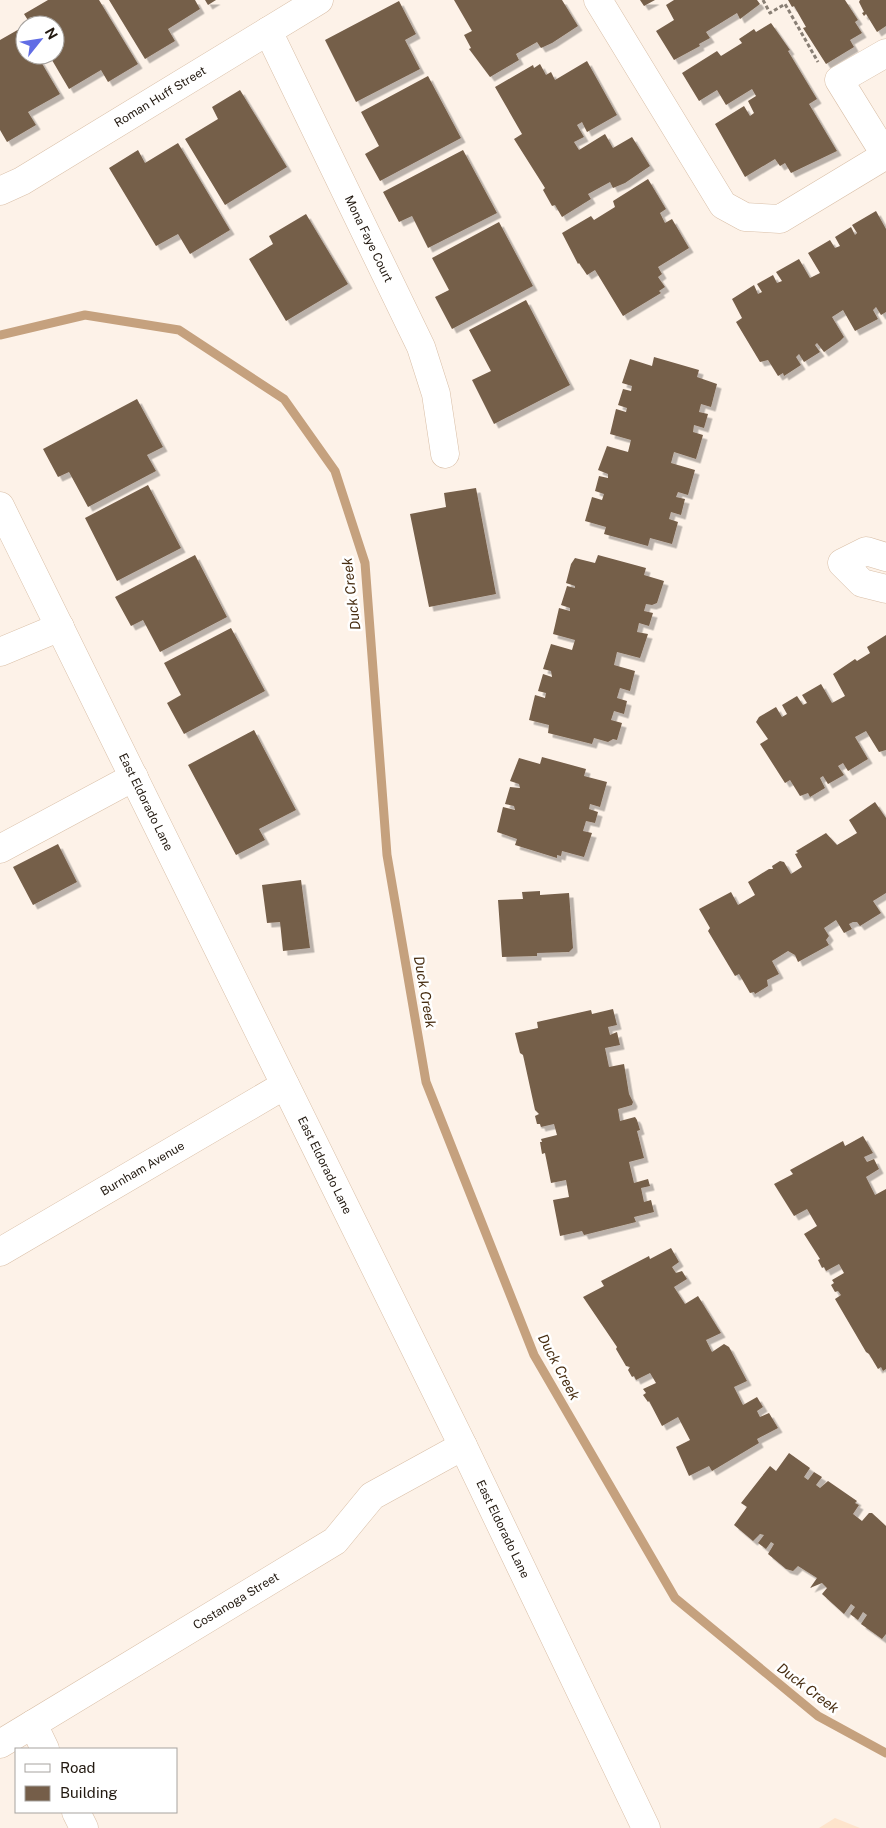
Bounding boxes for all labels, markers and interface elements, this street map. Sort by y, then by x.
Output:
north arrow [15,15,65,65]
text: N [42,25,61,42]
street label: Roman Huff Street [112,63,209,130]
street label: Mona Faye Court [342,193,396,285]
water label: Duck Creek [339,556,363,631]
street label: East Eldorado Lane [116,751,176,853]
water label: Duck Creek [411,955,439,1030]
street label: East Eldorado Lane [295,1114,355,1217]
street label: Burnham Avenue [98,1138,187,1199]
water label: Duck Creek [535,1331,583,1403]
street label: East Eldorado Lane [473,1478,532,1581]
street label: Costanoga Street [191,1569,282,1632]
water label: Duck Creek [774,1660,842,1717]
legend [15,1748,178,1813]
text: Road [60,1759,96,1776]
text: Building [60,1784,118,1801]

